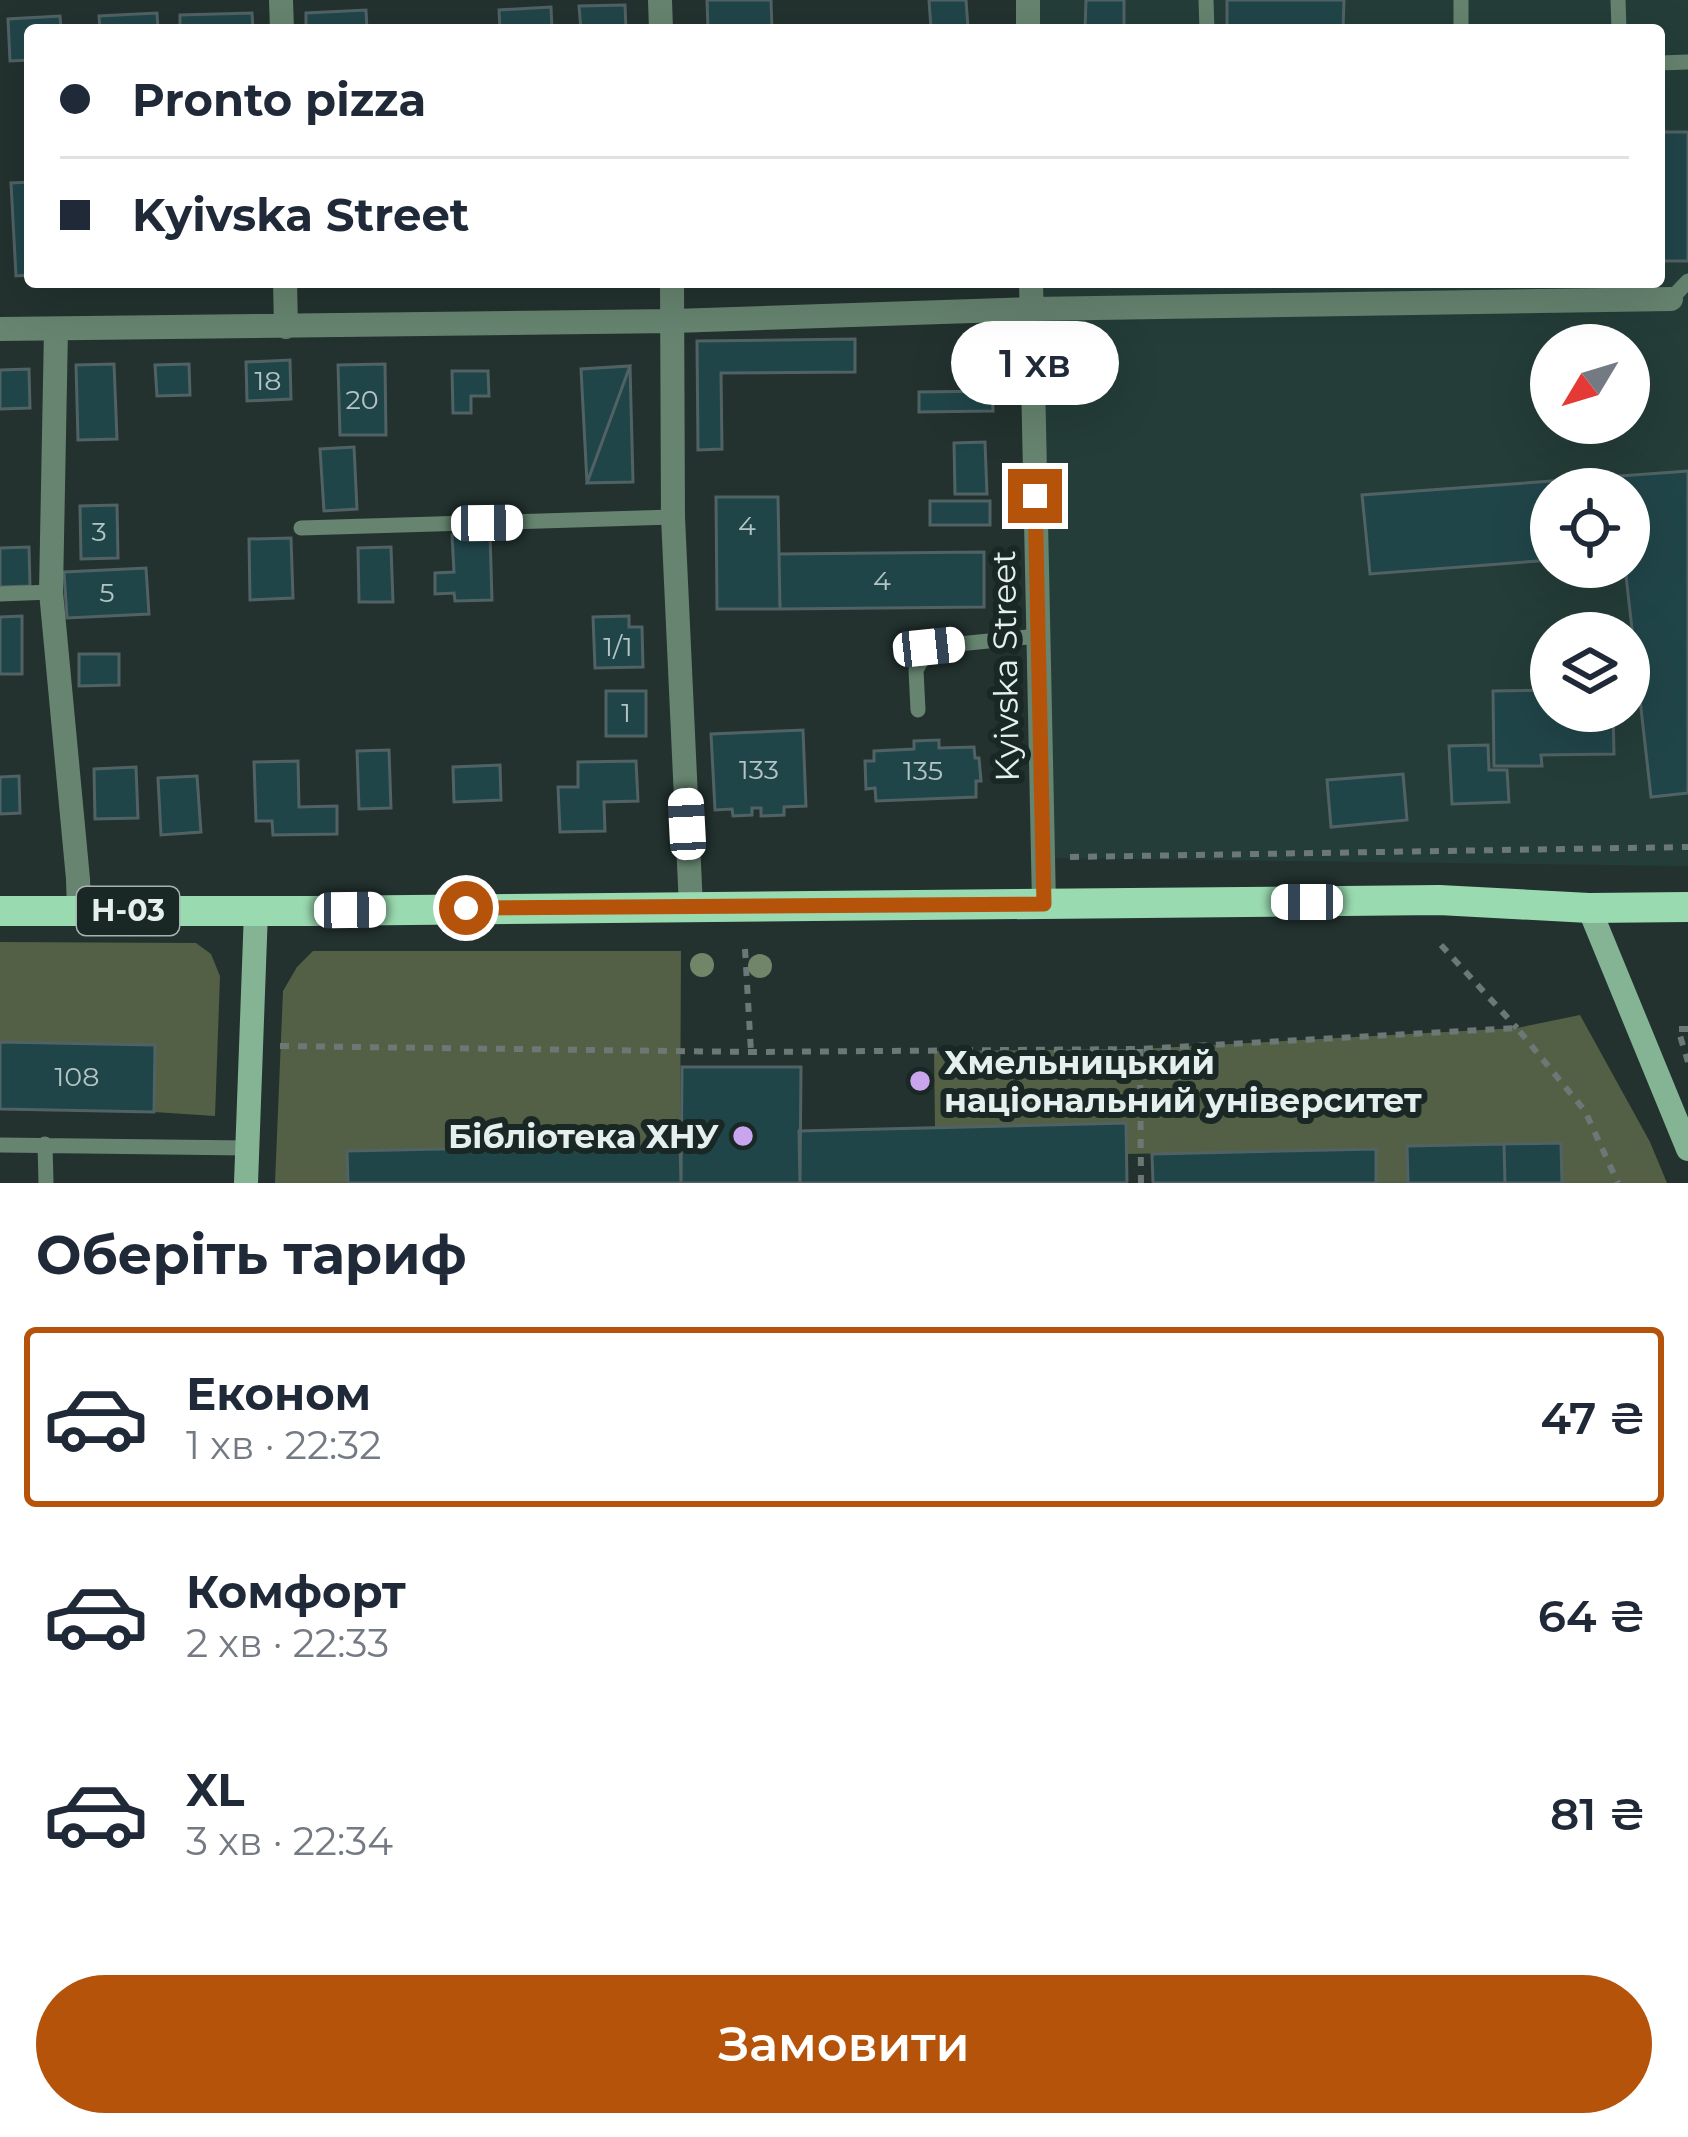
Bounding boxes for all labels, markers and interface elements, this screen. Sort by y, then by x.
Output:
text: Pronto pizza [132,72,426,127]
text: Kyivska Street [132,187,469,242]
callout: 1 хв [951,322,1119,406]
north arrow [1530,324,1650,444]
map controls [1530,324,1650,732]
text: 1 хв [999,339,1071,387]
house number: 18 [255,364,281,397]
house number: 20 [345,383,379,416]
button: locate [1530,468,1650,588]
route end [1008,469,1062,523]
car [451,504,523,542]
house number: 4 [738,509,756,542]
house number: 3 [91,515,107,548]
street label: Kyivska Street [983,550,1027,782]
house number: 4 [873,564,891,597]
house number: 5 [99,576,115,609]
button: layers [1530,612,1650,732]
car [891,625,967,669]
house number: 1/1 [603,630,633,663]
house number: 1 [621,696,631,729]
house number: 133 [739,753,779,786]
house number: 135 [903,754,943,787]
car [667,787,707,861]
route start [439,881,493,935]
car [1271,884,1343,920]
road number: Н-03 [77,887,179,935]
car [314,891,386,929]
place label: Хмельницький національний університет [944,1042,1422,1120]
house number: 108 [55,1060,99,1093]
marker: Хмельницький національний університет [907,1068,933,1094]
place label: Бібліотека ХНУ [448,1116,719,1156]
marker: Бібліотека ХНУ [730,1123,756,1149]
text: Оберіть тариф [36,1222,467,1288]
icon: car [42,1363,150,1471]
text: Економ [186,1366,371,1421]
text: 47 ₴ [1541,1390,1646,1445]
text: 1 хв · 22:32 [186,1421,381,1469]
icon: car [42,1561,150,1669]
text: Комфорт [186,1564,406,1619]
text: 64 ₴ [1538,1588,1646,1643]
text: 2 хв · 22:33 [186,1619,389,1667]
icon: car [42,1759,150,1867]
text: XL [186,1762,244,1817]
text: 81 ₴ [1550,1786,1646,1841]
text: 3 хв · 22:34 [186,1817,393,1865]
button: Замовити [36,1975,1652,2113]

